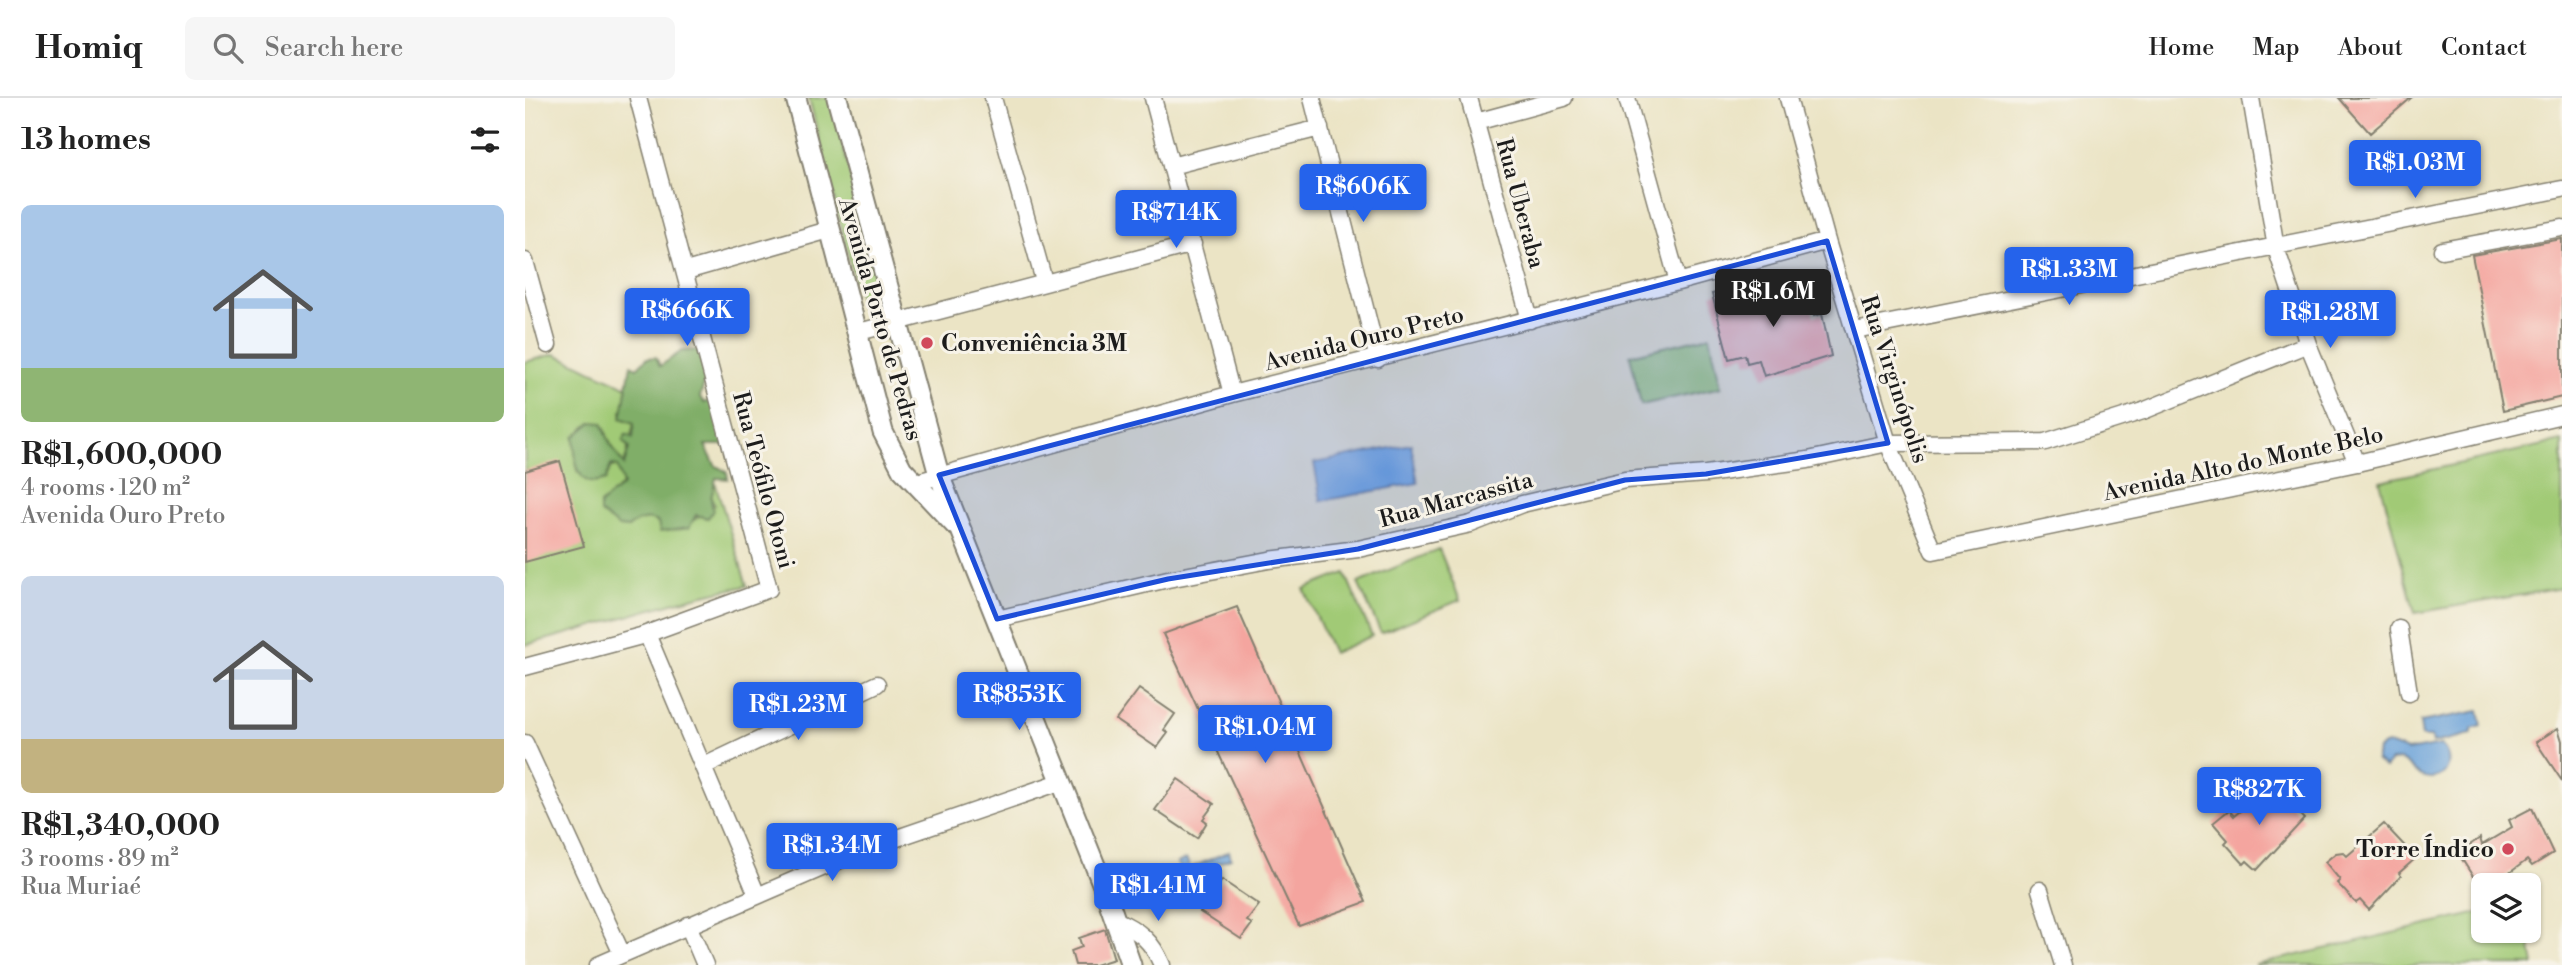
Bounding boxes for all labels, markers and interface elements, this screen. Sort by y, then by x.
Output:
search box [185,17,675,80]
text: Homiq [35,28,143,69]
icon: search [209,29,247,67]
text: Search here [265,32,403,64]
text: Home [2149,33,2214,63]
text: Map [2252,33,2300,63]
text: About [2338,33,2403,63]
text: Contact [2441,33,2527,63]
text: 13 homes [21,121,151,159]
icon: filters [466,121,504,159]
street label: Rua Uberaba [1489,135,1551,272]
pin: R$1.03M [2350,140,2480,200]
text: R$1.03M [2365,149,2465,177]
pin: R$606K [1306,164,1420,224]
text: R$606K [1315,173,1411,201]
pin: R$714K [1119,190,1233,250]
street label: Avenida Porto de Pedras [832,194,928,444]
text: R$714K [1132,199,1221,227]
pin: R$1.33M [2004,248,2134,307]
icon: home [200,251,326,377]
text: R$1.33M [2020,256,2118,284]
pin: R$1.6M [1716,270,1830,329]
text: R$1.6M [1731,278,1815,306]
pin: R$666K [630,288,744,348]
pin: R$1.28M [2265,290,2395,350]
street label: Rua Virginópolis [1854,292,1934,467]
text: R$666K [641,297,733,325]
text: R$1.28M [2281,299,2379,327]
street label: Avenida Ouro Preto [1261,301,1467,378]
place label: Conveniência 3M [941,330,1127,358]
marker: Conveniência 3M [919,335,935,351]
street label: Rua Teófilo Otoni [726,389,800,572]
street label: Avenida Alto do Monte Belo [2100,421,2386,508]
text: R$1,600,000 [21,436,222,474]
street label: Rua Marcassita [1376,466,1536,534]
text: 4 rooms · 120 m² [21,474,190,502]
text: Avenida Ouro Preto [21,502,225,530]
icon: home [200,622,326,748]
pin: R$853K [962,672,1076,732]
text: R$853K [973,681,1065,709]
pin: R$1.23M [733,682,863,742]
text: R$1.23M [749,691,847,719]
pin: R$1.04M [1200,706,1330,765]
text: R$1.04M [1214,714,1316,742]
pin: R$827K [2202,768,2316,827]
text: R$827K [2213,776,2305,804]
text: R$1,340,000 [21,807,220,845]
pin: R$1.34M [767,824,897,883]
text: R$1.34M [782,832,882,860]
place label: Torre Índico [2356,833,2494,864]
marker: Torre Índico [2500,841,2516,857]
text: 3 rooms · 89 m² [21,845,178,873]
pin: R$1.41M [1093,864,1223,923]
text: R$1.41M [1110,872,1206,900]
text: Rua Muriaé [21,873,141,901]
map controls [2471,873,2541,943]
button: layers [2471,873,2541,943]

